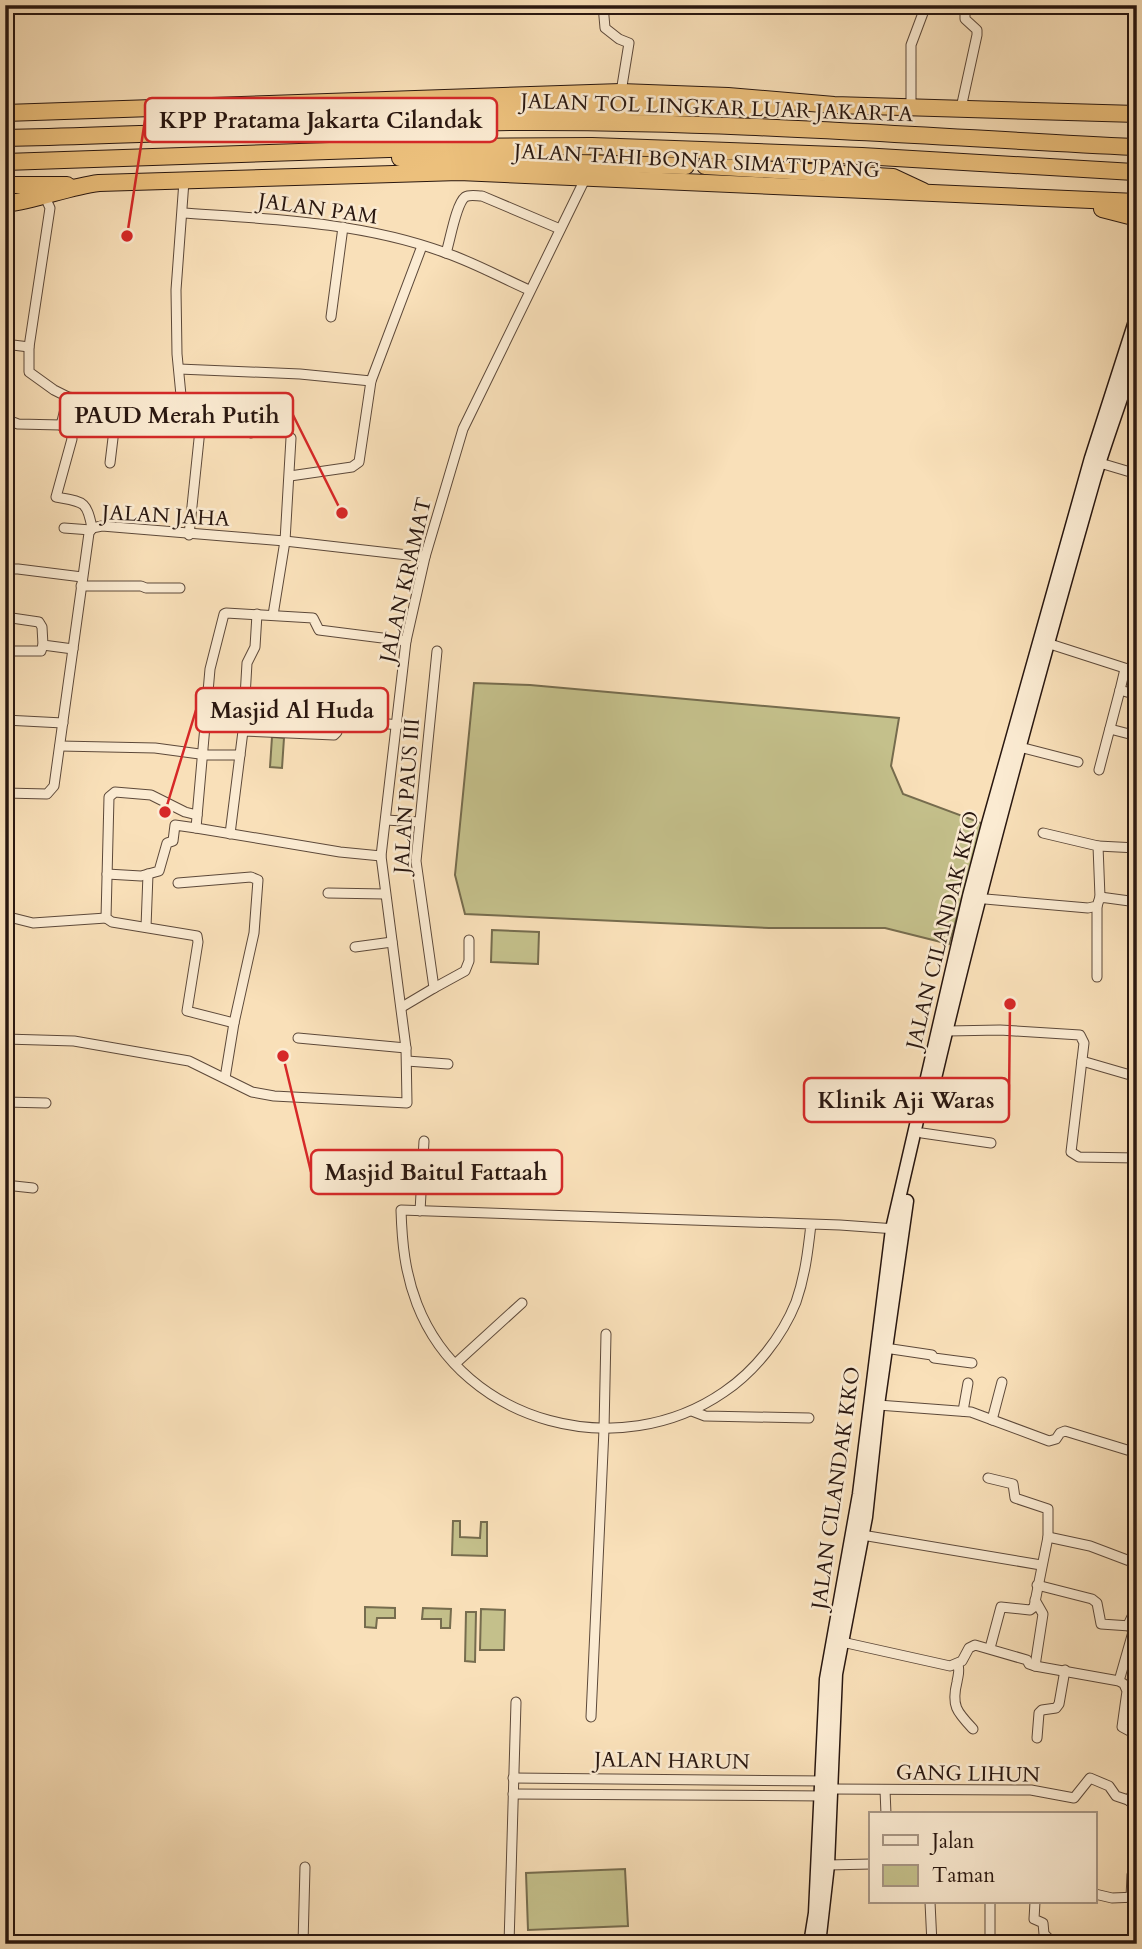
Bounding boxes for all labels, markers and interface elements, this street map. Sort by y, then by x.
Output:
street label: JALAN TOL LINGKAR LUAR JAKARTA [517,87,914,129]
callout: KPP Pratama Jakarta Cilandak [145,98,497,142]
text: KPP Pratama Jakarta Cilandak [159,105,484,136]
street label: JALAN TAHI BONAR SIMATUPANG [510,137,881,185]
street label: JALAN PAM [253,186,380,232]
callout: PAUD Merah Putih [60,393,293,437]
text: PAUD Merah Putih [74,400,280,431]
street label: JALAN KRAMAT [372,495,439,668]
street label: JALAN JAHA [98,498,231,534]
callout: Masjid Al Huda [196,688,388,732]
text: Masjid Al Huda [210,695,375,726]
street label: JALAN PAUS III [387,717,427,878]
street label: JALAN CILANDAK KKO [899,808,987,1055]
callout: Klinik Aji Waras [804,1078,1009,1122]
text: Klinik Aji Waras [817,1085,995,1116]
callout: Masjid Baitul Fattaah [311,1150,562,1194]
text: Masjid Baitul Fattaah [324,1157,548,1188]
street label: JALAN CILANDAK KKO [804,1365,867,1614]
street label: JALAN HARUN [591,1745,750,1777]
street label: GANG LIHUN [896,1758,1040,1790]
legend [869,1812,1096,1904]
text: Jalan [929,1827,975,1856]
text: Taman [932,1861,995,1890]

